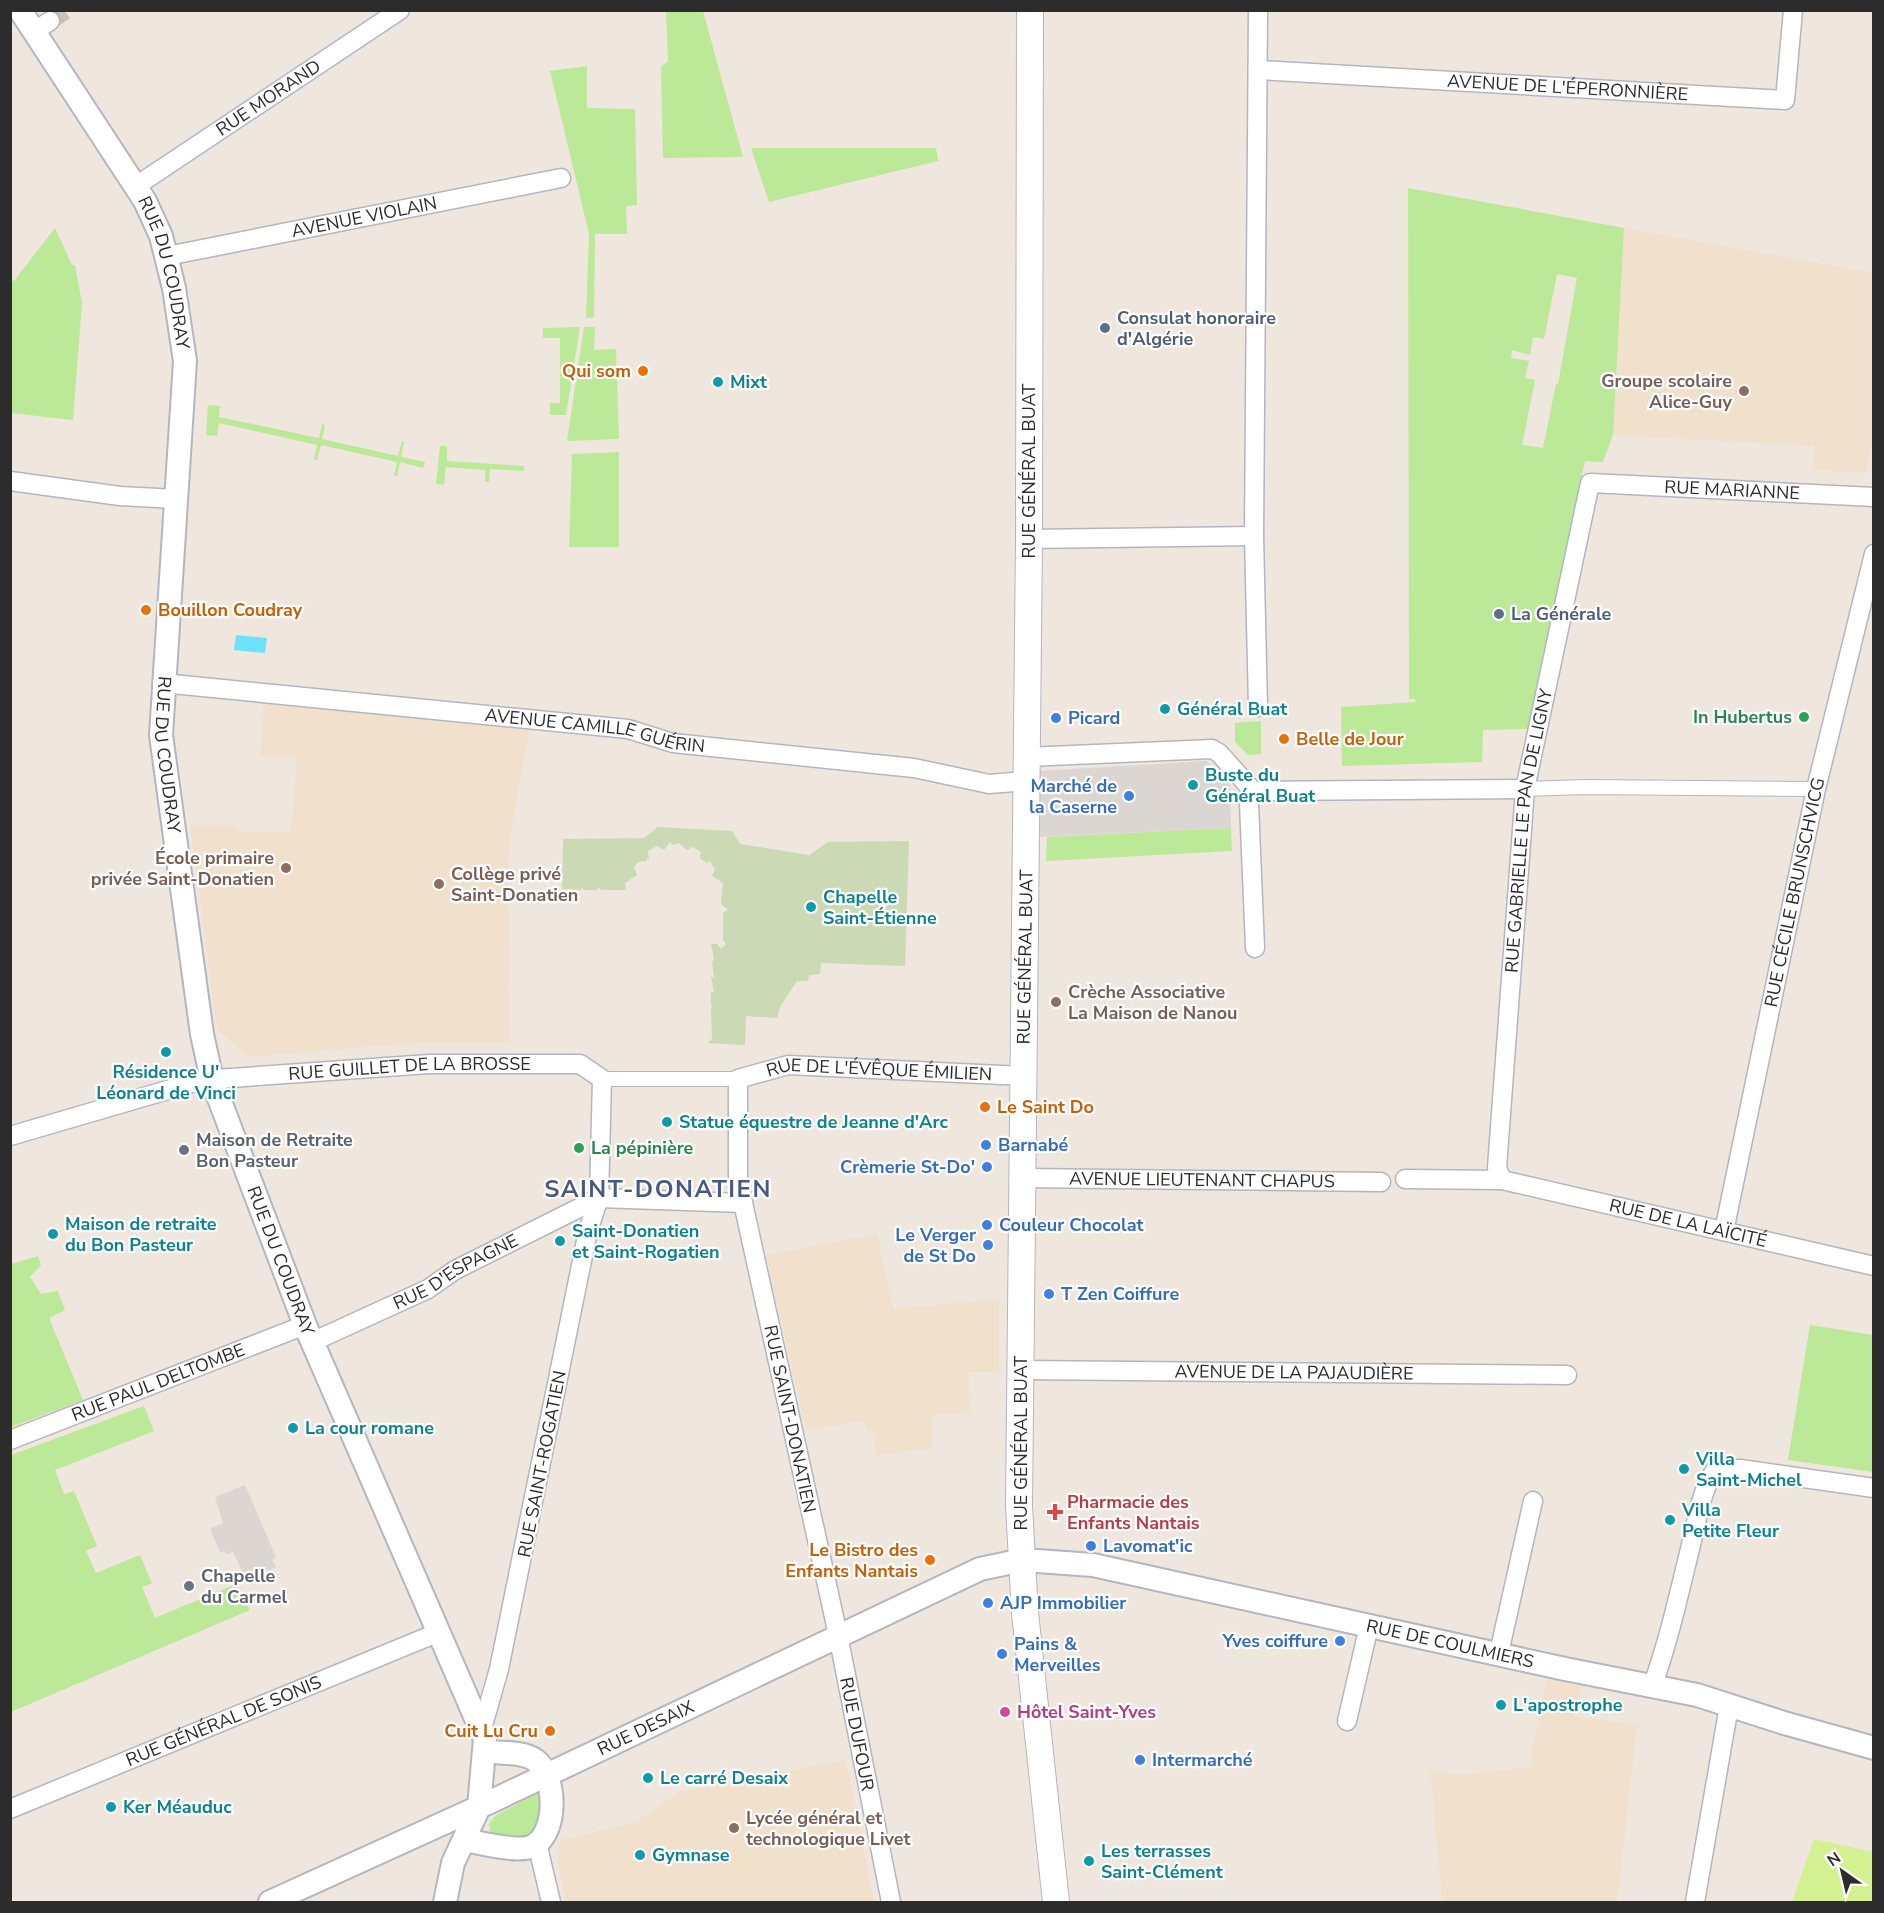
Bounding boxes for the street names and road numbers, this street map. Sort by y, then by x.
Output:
street label: RUE MORAND [211,54,325,141]
street label: AVENUE DE L'ÉPERONNIÈRE [1446,69,1689,106]
street label: AVENUE VIOLAIN [289,191,439,243]
street label: RUE DU COUDRAY [132,192,195,351]
street label: RUE GÉNÉRAL BUAT [1017,383,1041,558]
street label: RUE MARIANNE [1664,475,1800,505]
street label: RUE DU COUDRAY [148,675,186,835]
street label: RUE GABRIELLE LE PAN DE LIGNY [1499,686,1558,974]
street label: AVENUE CAMILLE GUÉRIN [484,703,706,758]
street label: RUE CÉCILE BRUNSCHVICG [1759,775,1830,1009]
street label: RUE GÉNÉRAL BUAT [1011,869,1039,1045]
street label: RUE GUILLET DE LA BROSSE [288,1052,531,1086]
street label: RUE DE L'ÉVÊQUE ÉMILIEN [763,1053,993,1086]
street label: AVENUE LIEUTENANT CHAPUS [1069,1167,1335,1193]
street label: RUE DU COUDRAY [241,1183,320,1339]
street label: RUE DE LA LAÏCITÉ [1607,1193,1769,1253]
street label: RUE D'ESPAGNE [389,1228,522,1315]
street label: RUE SAINT-DONATIEN [758,1323,822,1515]
street label: RUE PAUL DELTOMBE [68,1338,248,1427]
street label: RUE GÉNÉRAL BUAT [1009,1355,1033,1530]
street label: AVENUE DE LA PAJAUDIÈRE [1174,1359,1414,1386]
street label: RUE SAINT-ROGATIEN [512,1369,572,1559]
street label: RUE DE COULMIERS [1364,1614,1536,1674]
street label: RUE GÉNÉRAL DE SONIS [122,1670,325,1772]
street label: RUE DUFOUR [834,1675,880,1793]
street label: RUE DESAIX [593,1695,698,1761]

